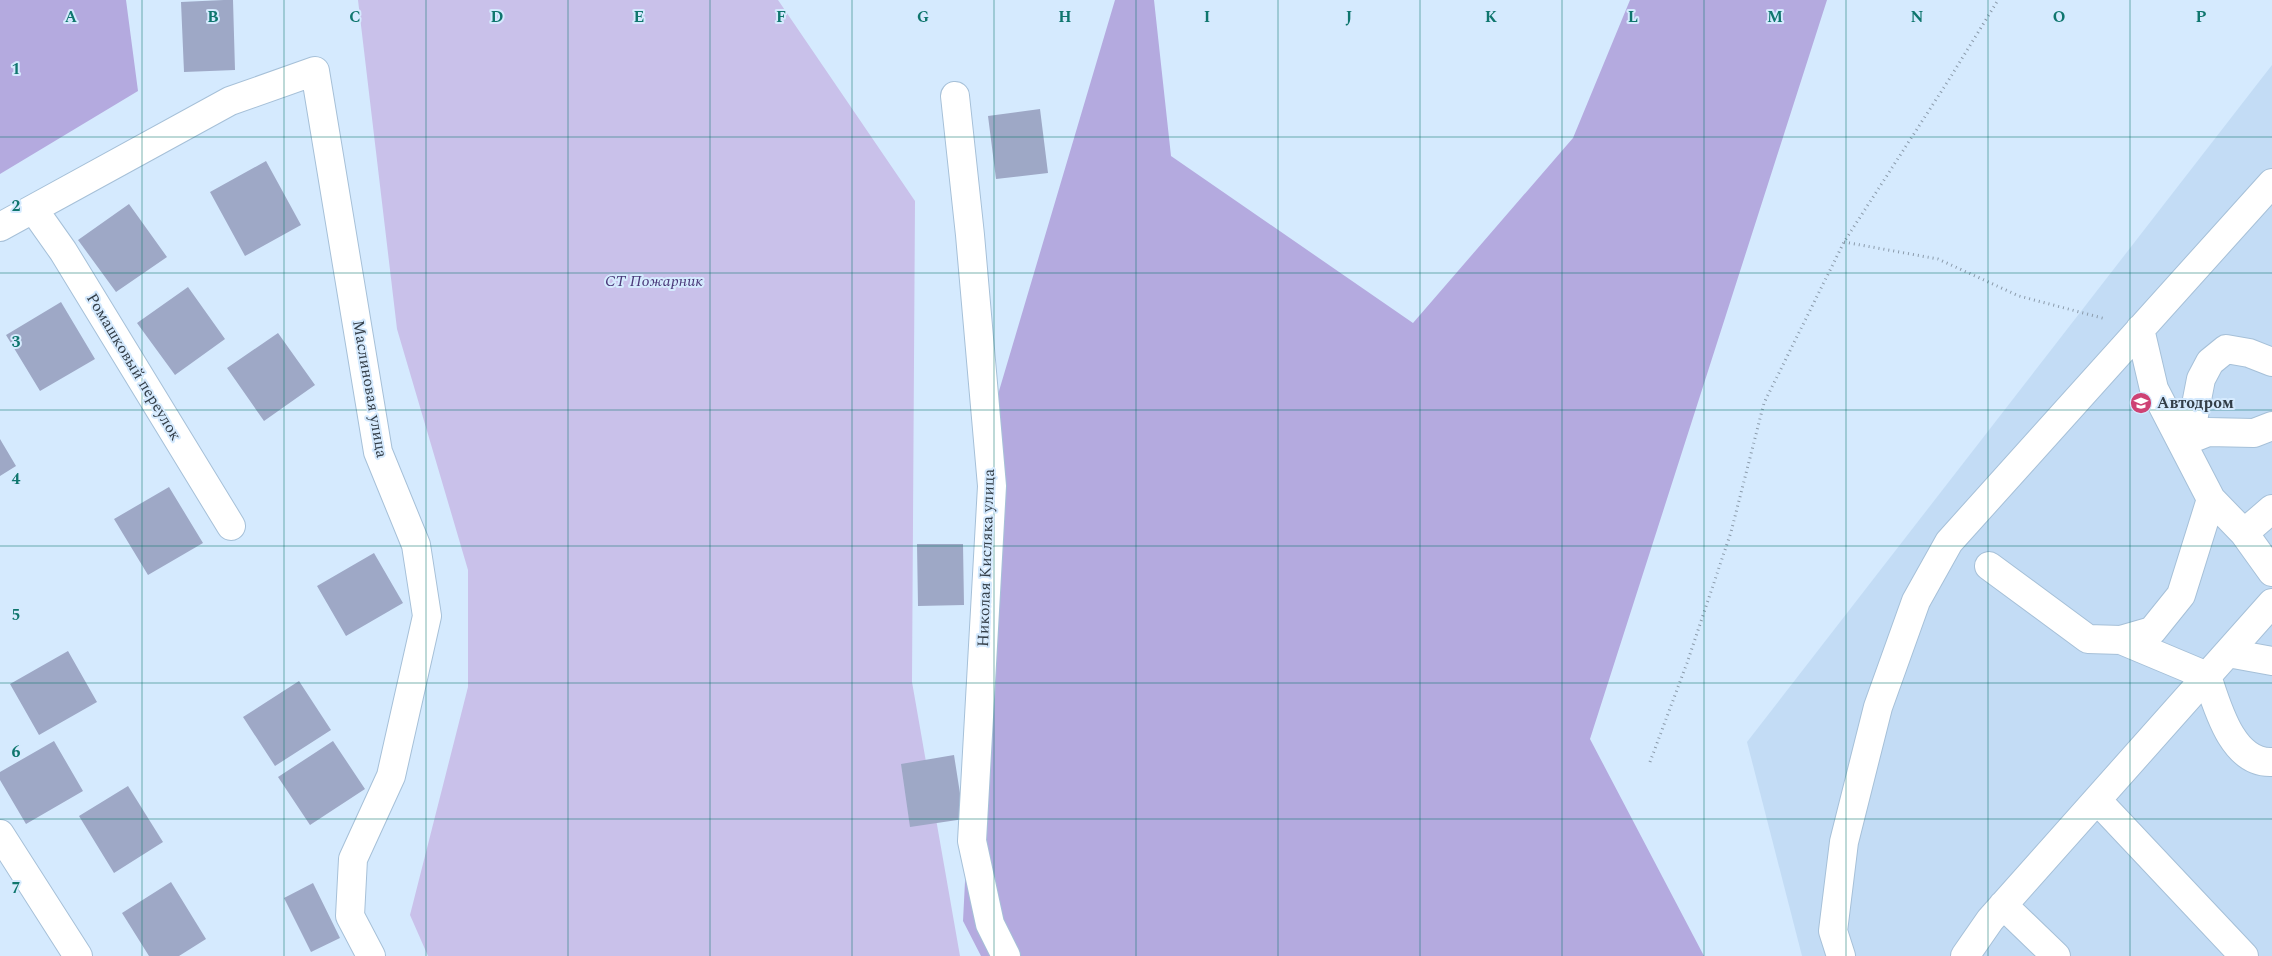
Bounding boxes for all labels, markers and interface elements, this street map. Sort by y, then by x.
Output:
text: A [65,5,78,29]
text: B [207,5,219,29]
text: C [349,5,361,29]
text: D [491,5,504,29]
text: E [634,5,644,29]
text: F [776,5,786,29]
text: G [917,5,929,29]
text: H [1058,5,1072,29]
text: I [1204,5,1210,29]
text: J [1346,5,1353,29]
text: K [1485,5,1498,29]
text: L [1628,5,1638,29]
text: M [1767,5,1783,29]
text: N [1910,5,1924,29]
text: O [2053,5,2065,29]
text: P [2196,5,2207,29]
text: 1 [12,57,20,81]
text: 2 [12,194,21,218]
park label: СТ Пожарник [605,269,703,293]
street label: Ромашковый переулок [80,289,188,445]
street label: Маслиновая улица [346,318,394,460]
text: 3 [12,330,21,354]
school or university icon: Автодром [2129,391,2153,415]
place label: Автодром [2157,391,2234,415]
text: 4 [12,467,21,491]
street label: Николая Кисляка улица [971,468,1001,648]
text: 5 [12,603,20,627]
text: 6 [12,740,21,764]
text: 7 [12,876,21,900]

